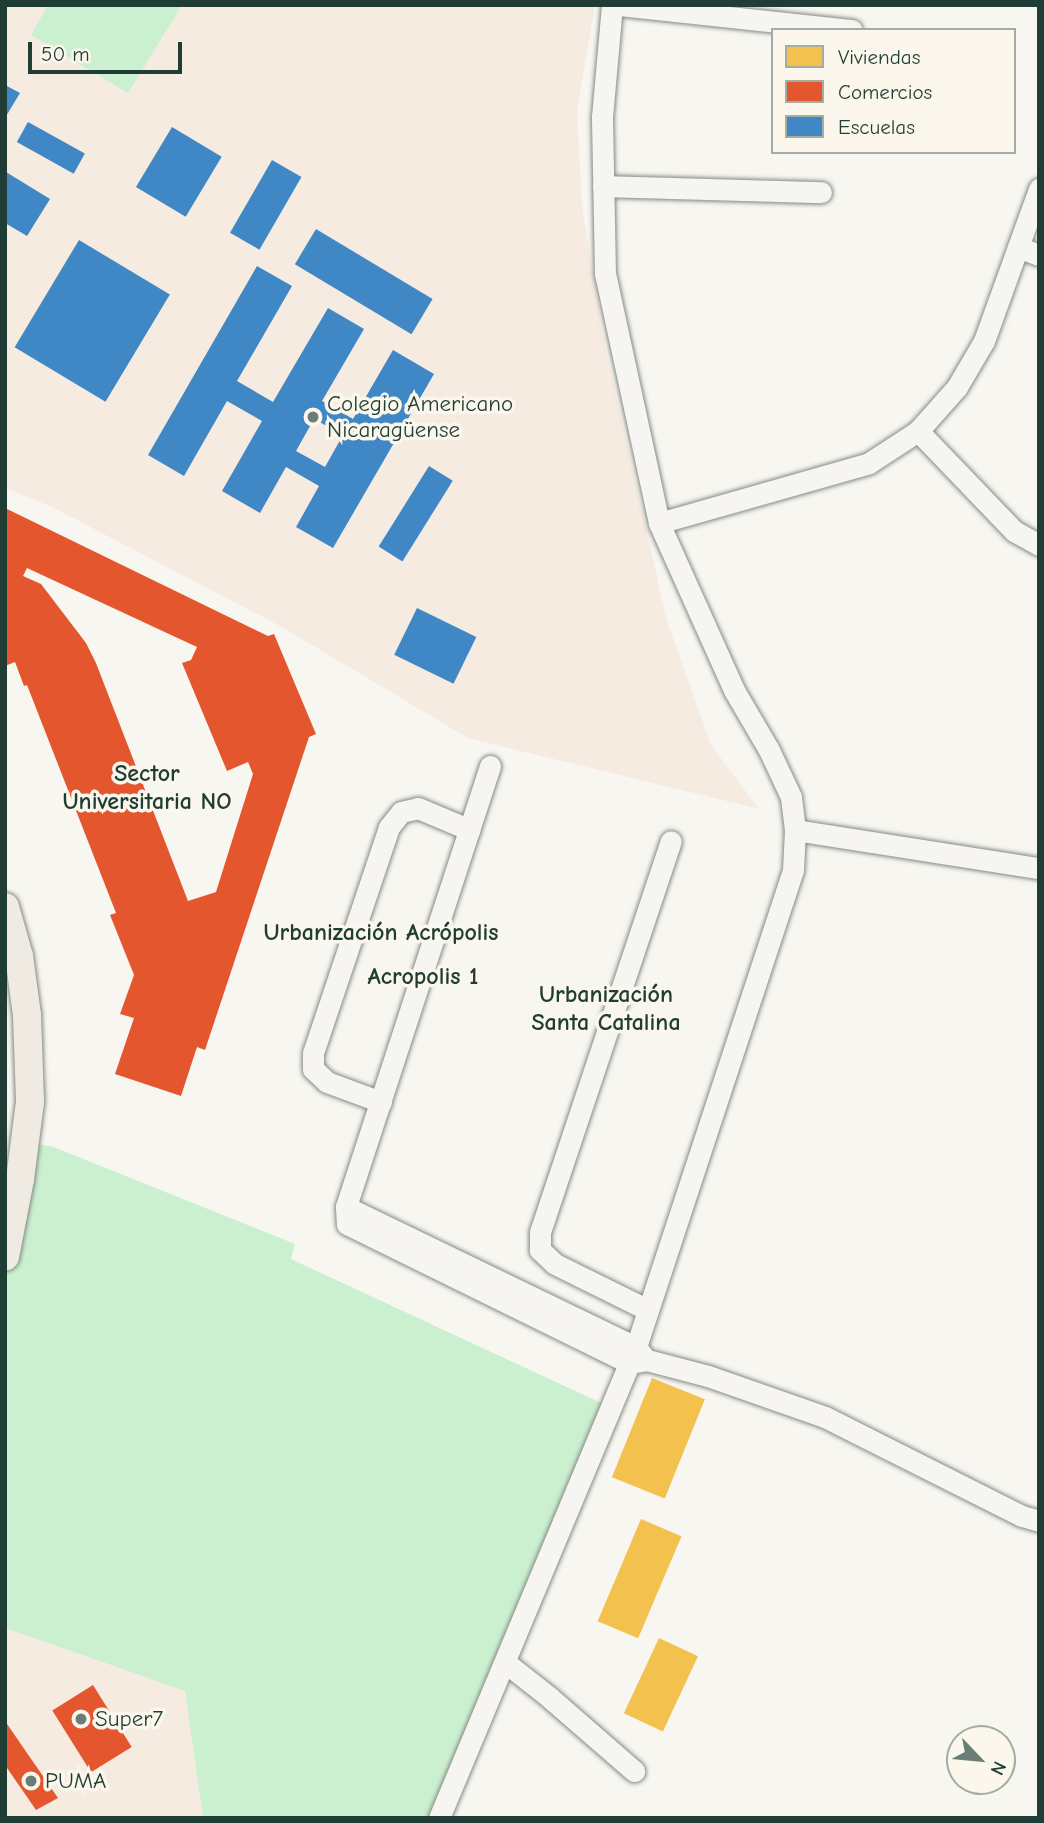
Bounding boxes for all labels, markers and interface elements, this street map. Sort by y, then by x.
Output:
scale bar [32,28,186,72]
legend [771,28,1016,154]
text: 50 m [41,42,90,66]
text: Viviendas [838,45,920,69]
text: Comercios [838,80,932,104]
text: Escuelas [838,115,915,139]
place label: Colegio Americano Nicaragüense [327,390,513,444]
marker: Colegio Americano Nicaragüense [305,409,321,425]
district label: Sector Universitaria NO [63,760,231,816]
district label: Urbanización Acrópolis [263,919,499,947]
district label: Acropolis 1 [368,963,478,991]
district label: Urbanización Santa Catalina [531,981,681,1037]
place label: Super7 [95,1705,163,1733]
marker: Super7 [73,1711,89,1727]
north arrow [946,1725,1016,1795]
text: N [985,1758,1011,1779]
place label: PUMA [45,1767,106,1795]
marker: PUMA [23,1773,39,1789]

